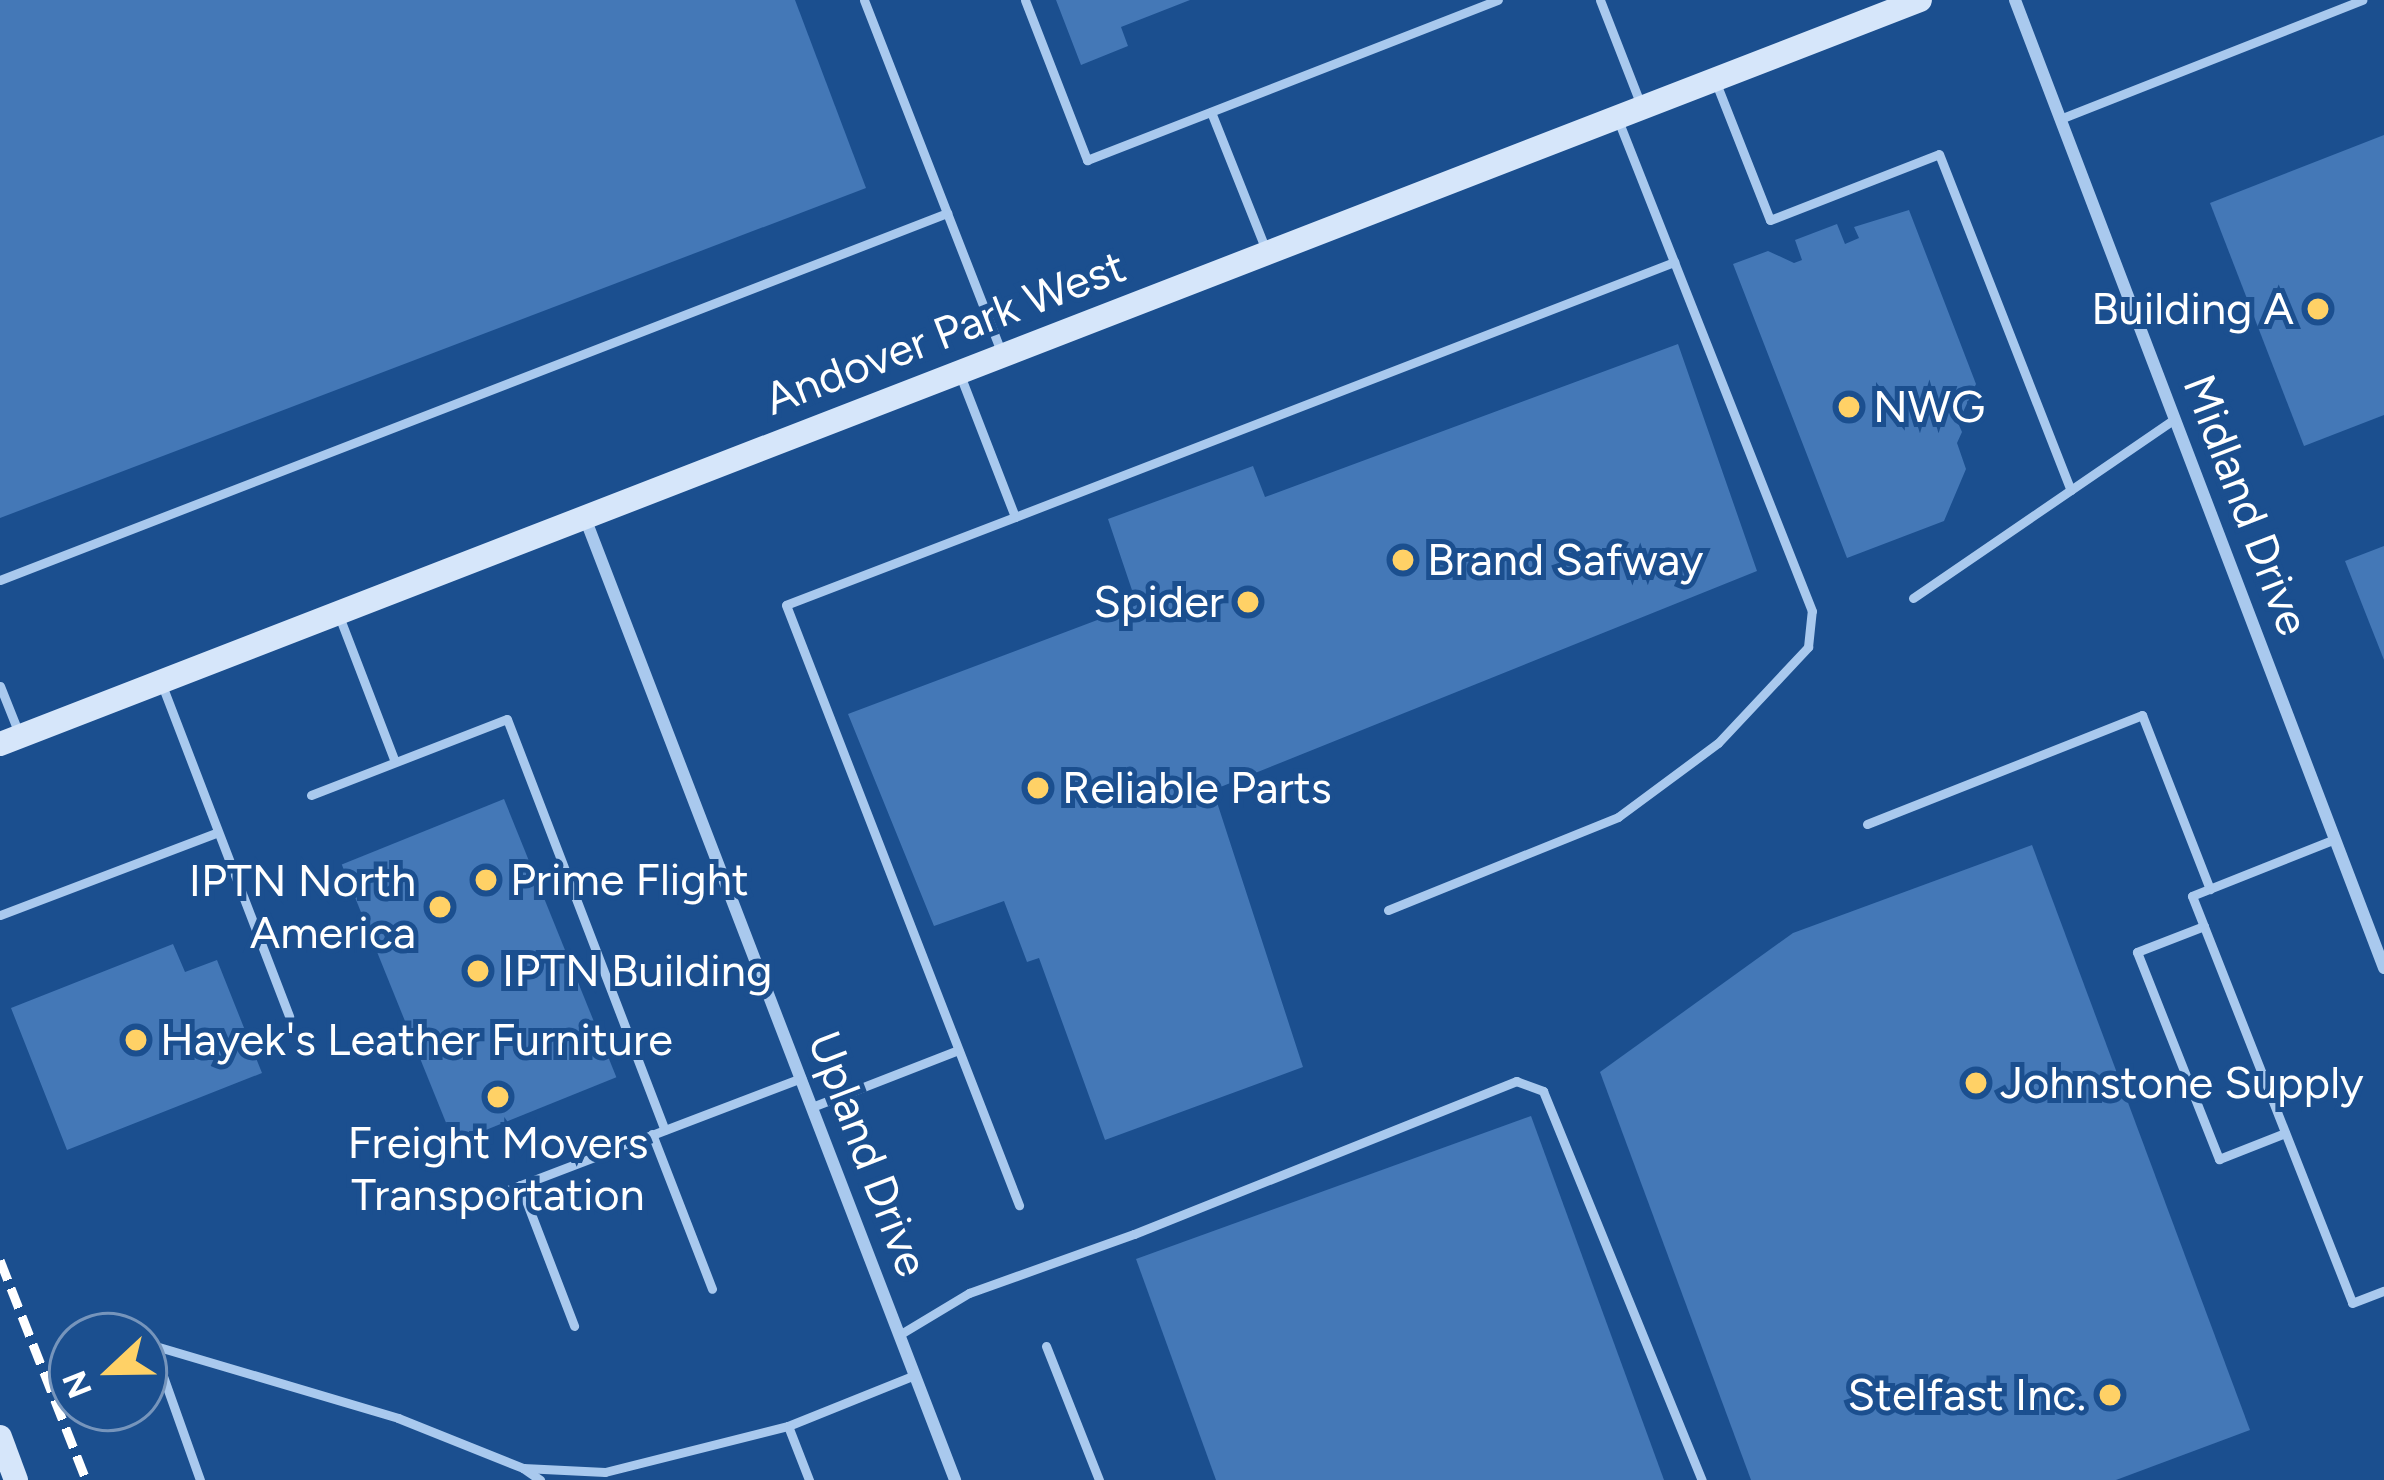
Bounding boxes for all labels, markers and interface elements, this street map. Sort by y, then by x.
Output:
street label: Andover Park West [757,239,1133,427]
place label: Building A [2091,282,2294,336]
marker: Building A [2305,296,2331,322]
street label: Midland Drive [2172,367,2320,643]
place label: NWG [1873,380,1985,434]
marker: NWG [1836,394,1862,420]
place label: Brand Safway [1427,533,1703,587]
marker: Brand Safway [1390,547,1416,573]
place label: Spider [1093,575,1224,629]
marker: Spider [1235,589,1261,615]
place label: Reliable Parts [1062,761,1332,815]
marker: Reliable Parts [1025,775,1051,801]
place label: Prime Flight [510,853,749,907]
place label: IPTN North America [189,854,416,960]
marker: Prime Flight [473,867,499,893]
marker: IPTN North America [427,894,453,920]
place label: IPTN Building [502,944,772,998]
marker: IPTN Building [465,958,491,984]
place label: Hayek's Leather Furniture [160,1013,673,1067]
street label: Upland Drive [797,1024,939,1284]
marker: Hayek's Leather Furniture [123,1027,149,1053]
place label: Johnstone Supply [2000,1056,2364,1110]
marker: Johnstone Supply [1963,1070,1989,1096]
marker: Freight Movers Transportation [485,1084,511,1110]
place label: Freight Movers Transportation [347,1116,649,1222]
north arrow [48,1312,168,1432]
text: N [54,1365,100,1404]
place label: Stelfast Inc. [1847,1368,2086,1422]
marker: Stelfast Inc. [2097,1382,2123,1408]

